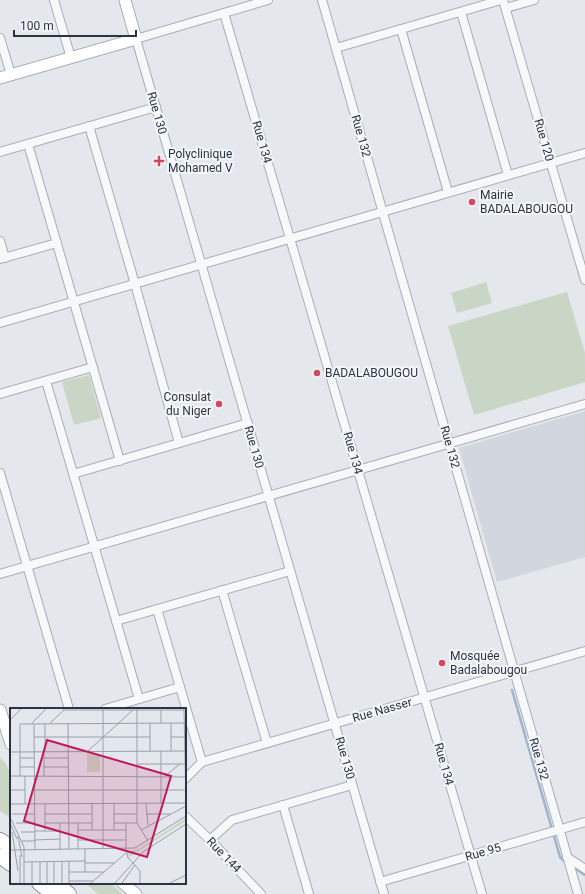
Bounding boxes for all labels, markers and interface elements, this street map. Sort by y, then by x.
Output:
scale bar [14,12,136,38]
text: 100 m [20,19,54,33]
street label: Rue 130 [144,90,170,136]
street label: Rue 132 [348,113,374,159]
street label: Rue 120 [531,117,557,163]
street label: Rue 134 [249,119,275,165]
place label: Polyclinique Mohamed V [168,147,233,175]
marker: Polyclinique Mohamed V [153,155,165,167]
place label: Mairie BADALABOUGOU [480,188,573,216]
marker: Mairie BADALABOUGOU [467,197,477,207]
place label: BADALABOUGOU [325,366,418,380]
marker: BADALABOUGOU [312,368,322,378]
place label: Consulat du Niger [164,390,211,418]
marker: Consulat du Niger [214,399,224,409]
street label: Rue 130 [241,424,267,470]
street label: Rue 132 [437,424,463,470]
street label: Rue 134 [340,430,366,476]
place label: Mosquée Badalabougou [450,649,527,677]
marker: Mosquée Badalabougou [437,658,447,668]
street label: Rue Nasser [351,695,413,725]
inset map [10,708,186,884]
street label: Rue 130 [332,735,358,781]
street label: Rue 132 [526,736,552,782]
street label: Rue 134 [431,741,457,787]
street label: Rue 144 [204,834,244,876]
street label: Rue 95 [463,840,503,864]

